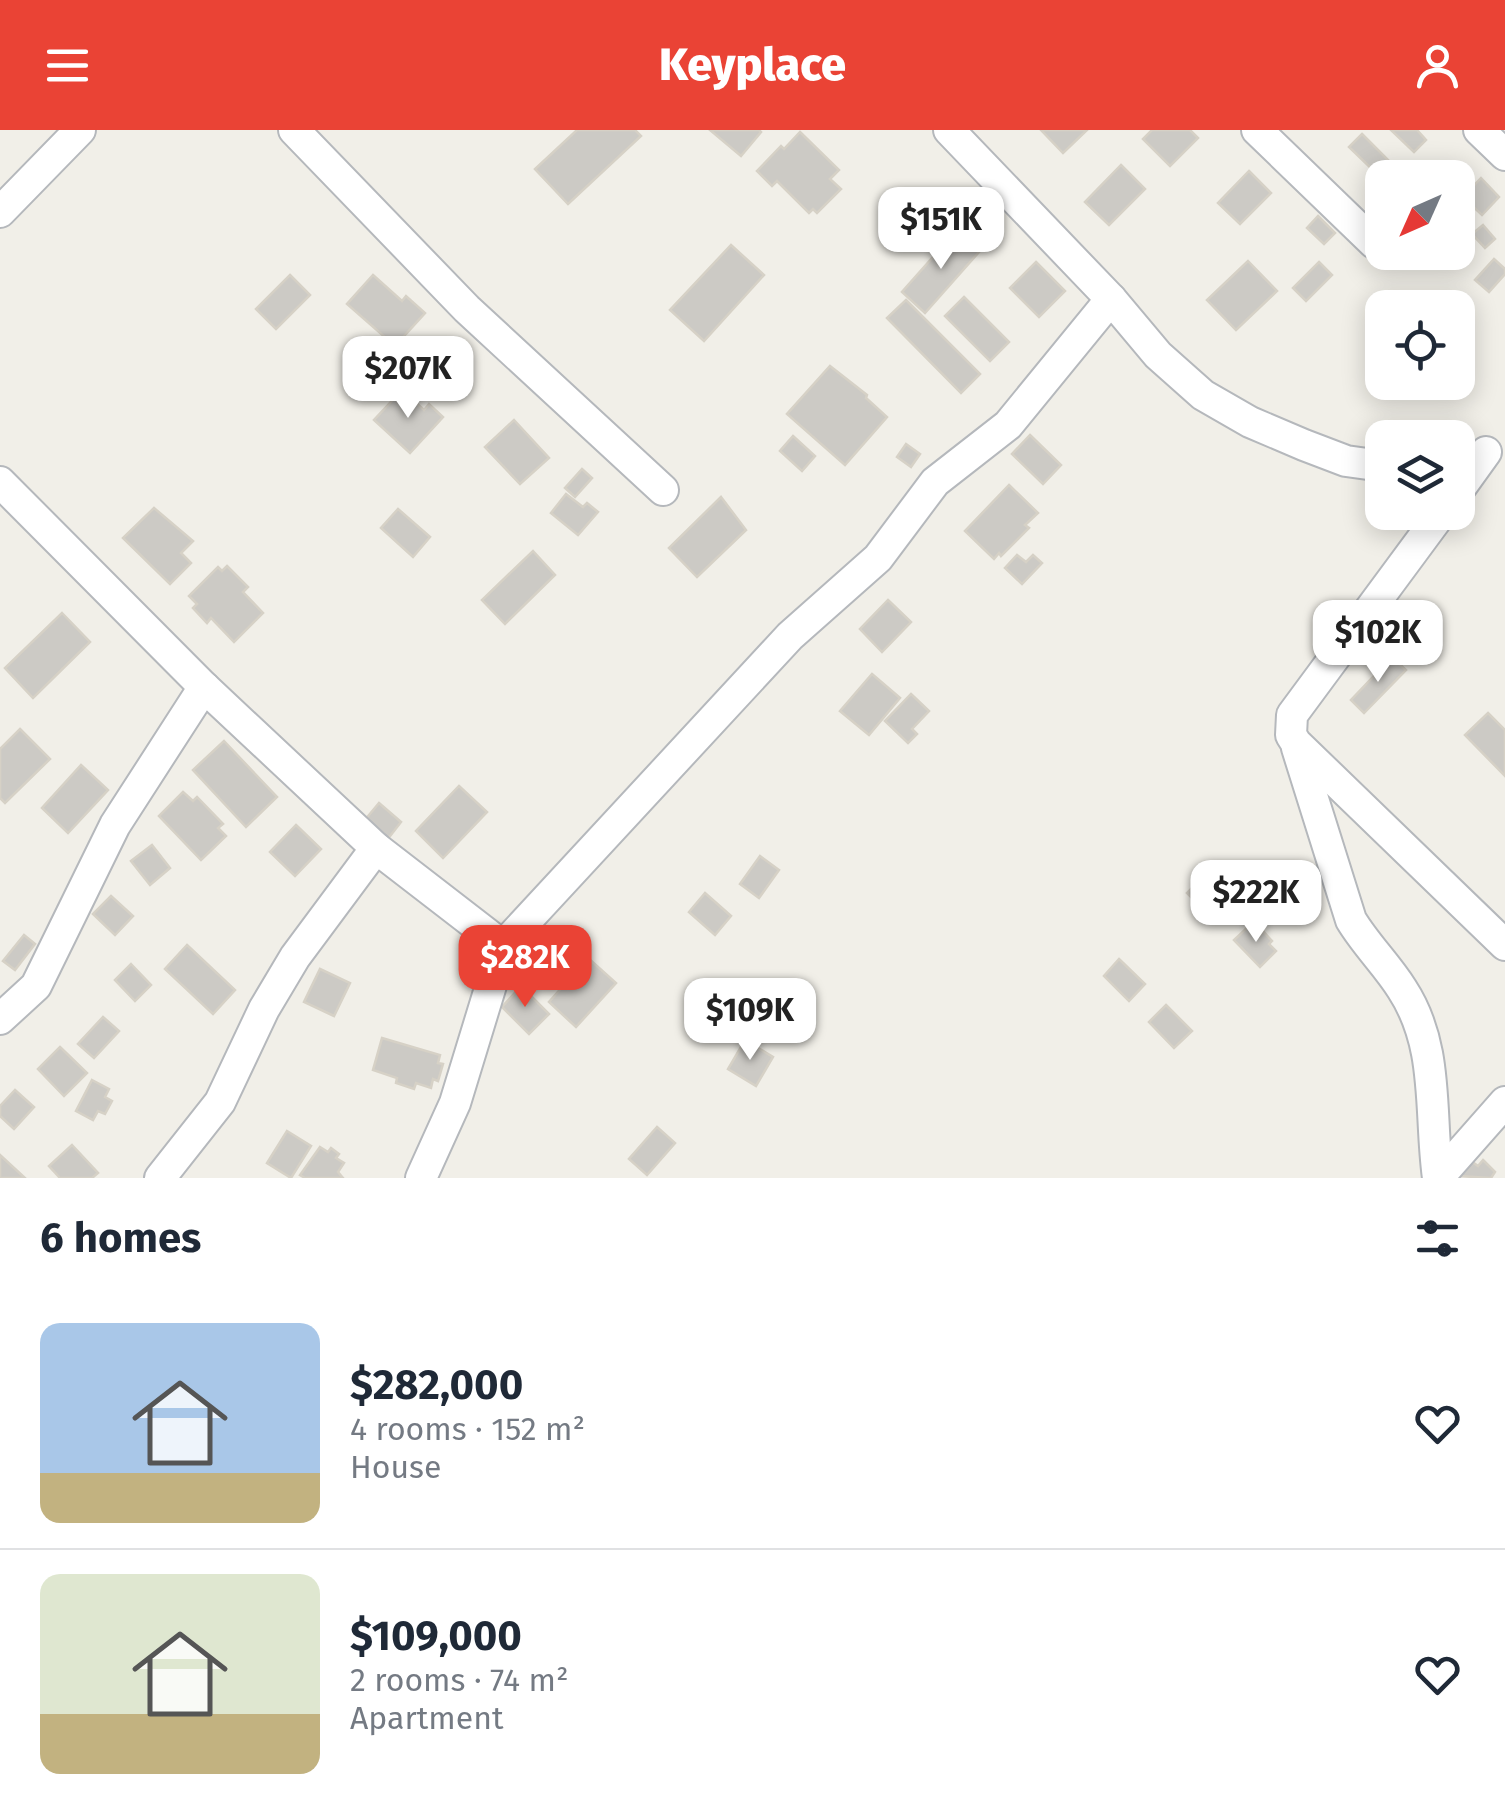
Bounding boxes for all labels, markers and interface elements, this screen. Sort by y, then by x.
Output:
icon: menu [40,38,95,93]
text: Keyplace [659,38,846,92]
icon: person [1410,38,1465,93]
north arrow [1365,160,1475,270]
map controls [1365,160,1475,530]
pin: $151K [871,187,1011,272]
text: $151K [900,200,982,238]
button: locate [1365,290,1475,400]
pin: $207K [338,336,478,421]
text: $207K [364,349,452,387]
button: layers [1365,420,1475,530]
pin: $102K [1308,600,1448,685]
text: $102K [1335,613,1421,651]
pin: $222K [1186,860,1326,945]
text: $222K [1212,873,1300,911]
pin: $282K [455,925,595,1010]
text: $282K [481,938,569,976]
pin: $109K [680,978,820,1063]
text: $109K [706,991,794,1029]
icon: filters [1410,1211,1465,1266]
text: 6 homes [40,1213,201,1263]
text: $282,000 [350,1360,523,1410]
icon: home [120,1363,240,1483]
icon: heart [1410,1396,1465,1451]
text: 4 rooms · 152 m² [350,1410,585,1448]
text: House [350,1448,441,1486]
text: $109,000 [350,1611,522,1661]
icon: home [120,1614,240,1734]
icon: heart [1410,1647,1465,1702]
text: 2 rooms · 74 m² [350,1661,569,1699]
text: Apartment [350,1699,504,1737]

